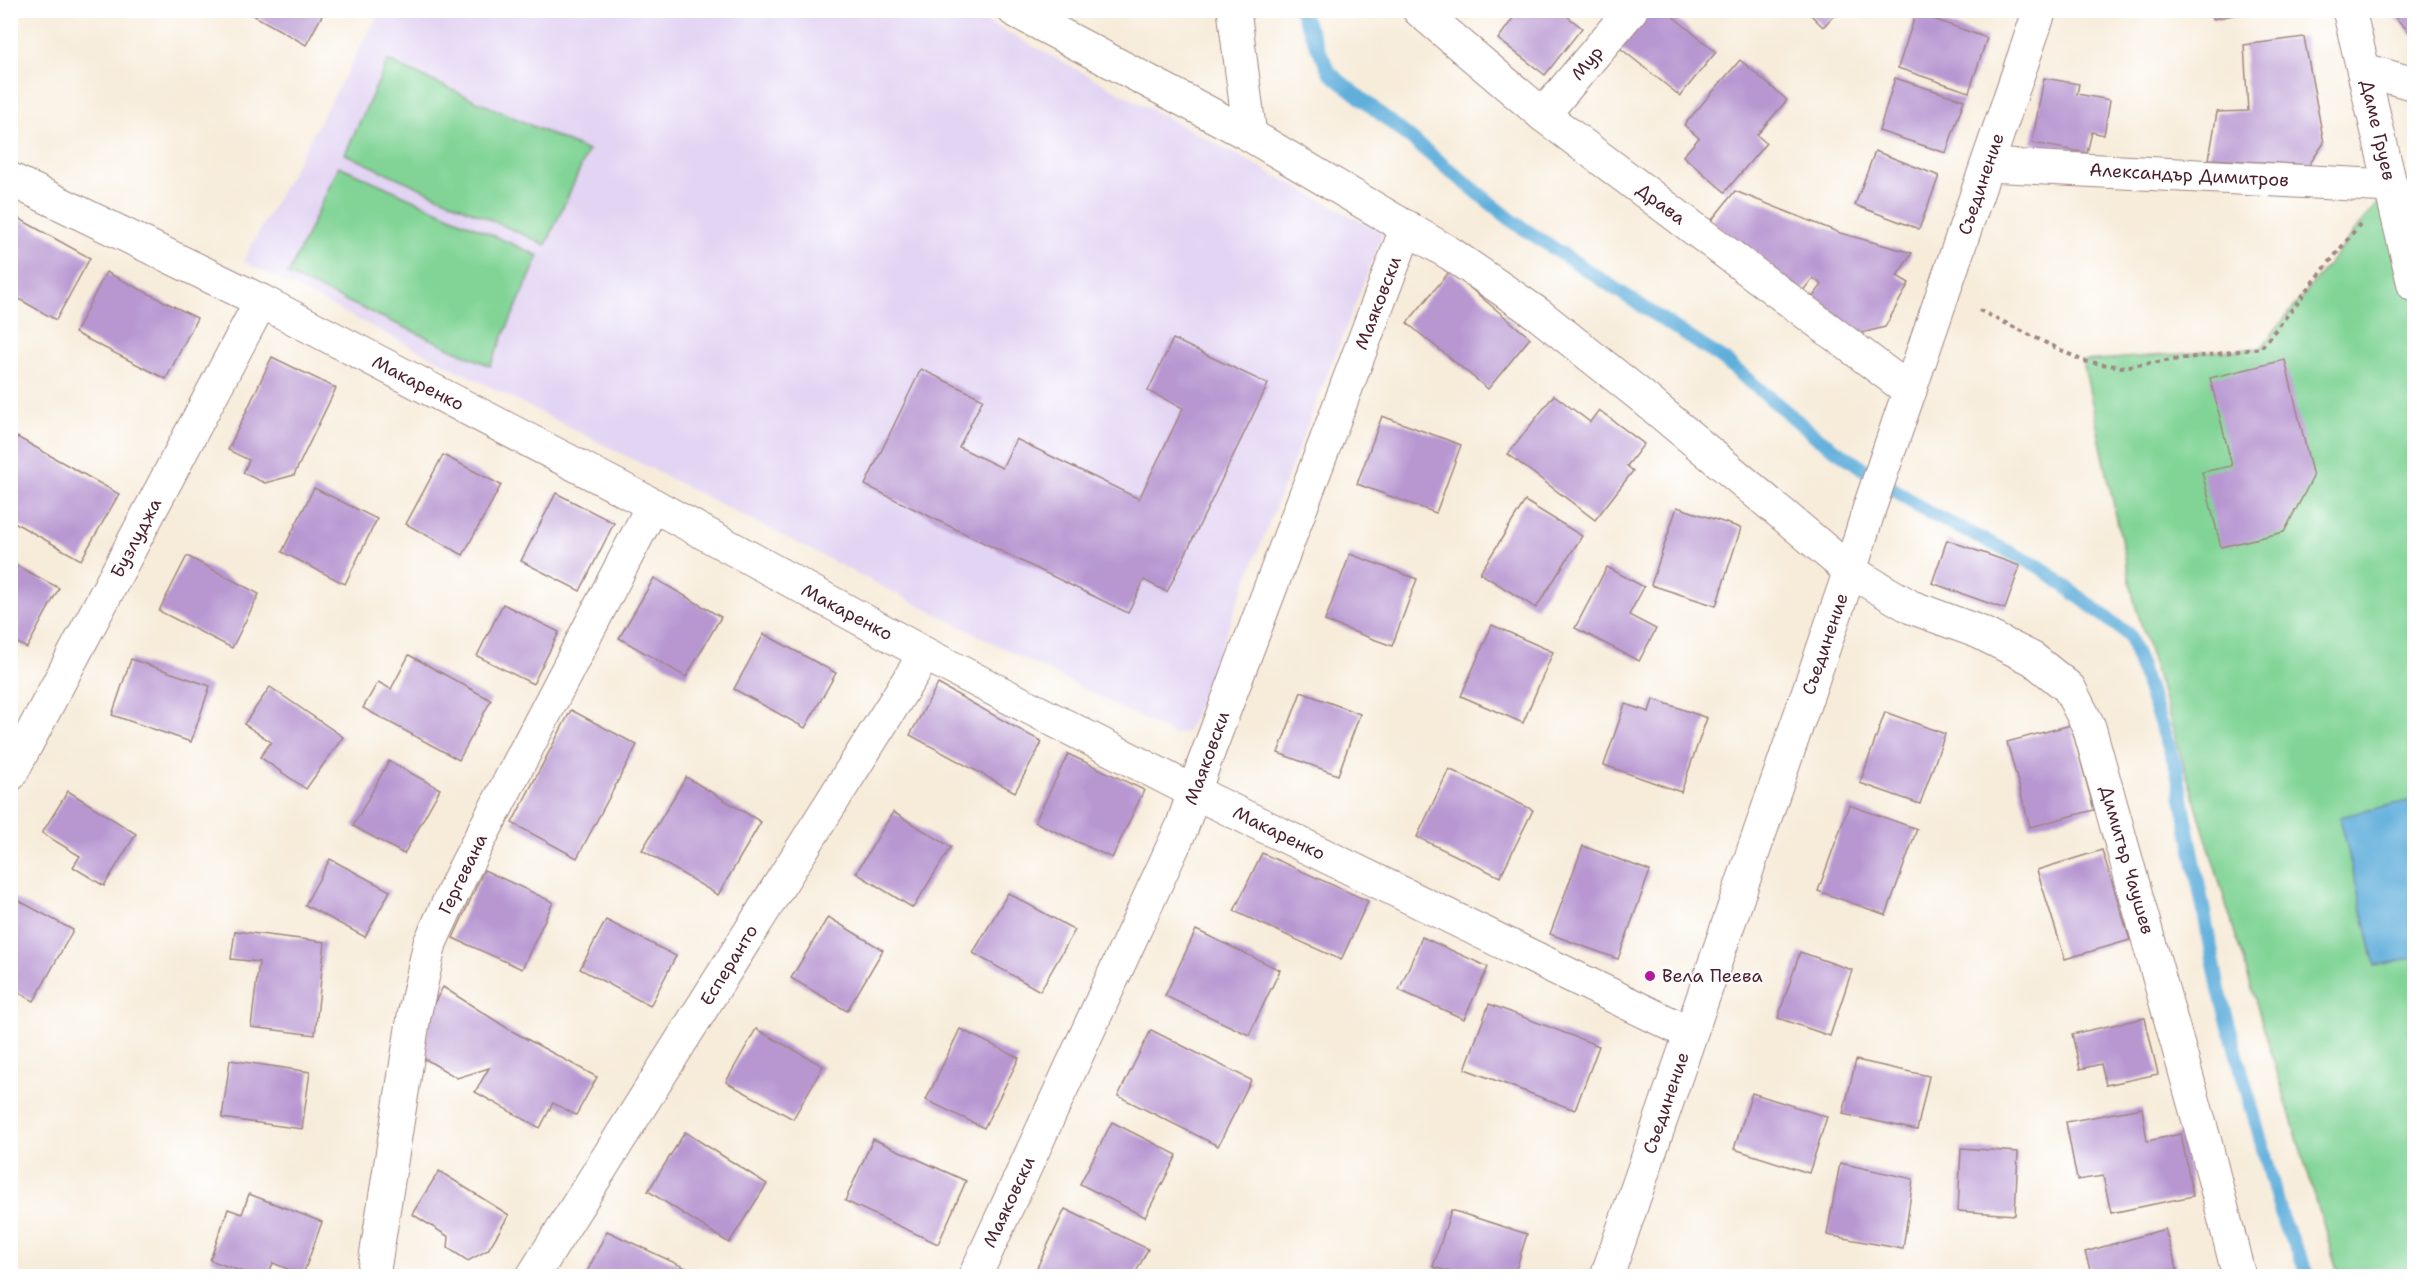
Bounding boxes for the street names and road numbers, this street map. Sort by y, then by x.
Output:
street label: Мур [1566,41,1608,85]
street label: Даме Груев [2355,77,2401,183]
street label: Съединение [1952,130,2010,238]
street label: Александър Димитров [2089,158,2289,192]
street label: Драва [1632,178,1690,230]
street label: Маяковски [1349,253,1407,353]
street label: Макаренко [368,350,468,416]
street label: Бузлуджа [105,494,167,582]
street label: Макаренко [797,578,897,646]
street label: Съединение [1796,590,1854,698]
street label: Маяковски [1179,708,1235,808]
street label: Димитър Чаушев [2094,783,2160,937]
street label: Макаренко [1229,800,1329,866]
street label: Гергевана [433,830,493,918]
street label: Есперанто [695,920,763,1010]
street label: Съединение [1637,1049,1695,1157]
street label: Маяковски [977,1152,1041,1252]

